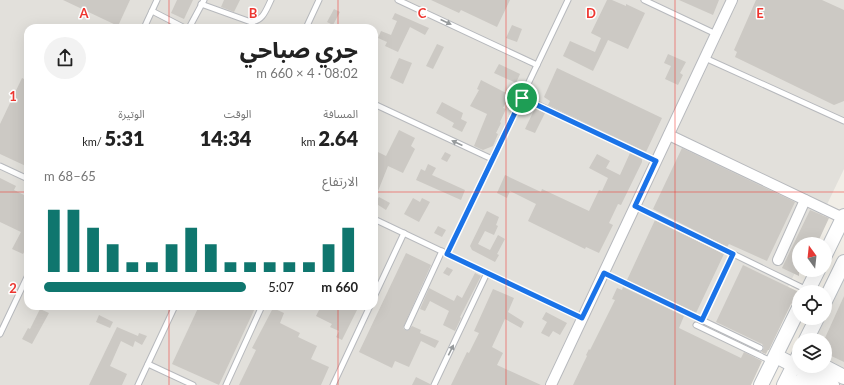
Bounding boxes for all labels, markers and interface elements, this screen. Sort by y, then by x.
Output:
text: A [78,5,89,21]
text: B [249,5,258,21]
text: C [418,5,427,21]
text: D [586,5,596,21]
text: E [756,5,764,21]
one-way arrow [441,19,452,25]
text: جري صباحي [240,36,358,63]
button: share [44,37,86,79]
text: 08:02 · 4 × 660 m [256,65,358,81]
pin [505,81,539,115]
icon: arrive [511,87,533,109]
text: 1 [9,88,17,104]
text: الوتيرة [118,107,145,120]
text: الوقت [224,107,251,120]
text: المسافة [323,107,358,120]
text: 5:31 [105,126,145,150]
text: 14:34 [200,126,251,150]
text: 2.64 [318,126,358,150]
text: /km [82,135,105,148]
text: km [301,135,318,148]
one-way arrow [451,140,463,146]
text: 65–68 m [44,168,96,184]
text: الارتفاع [322,173,358,189]
north arrow [792,237,832,277]
map controls [792,237,832,373]
text: 5:07 [268,279,294,295]
text: 660 m [321,279,358,295]
text: 2 [9,280,17,296]
button: locate [792,285,832,325]
button: layers [792,333,832,373]
one-way arrow [448,344,454,355]

